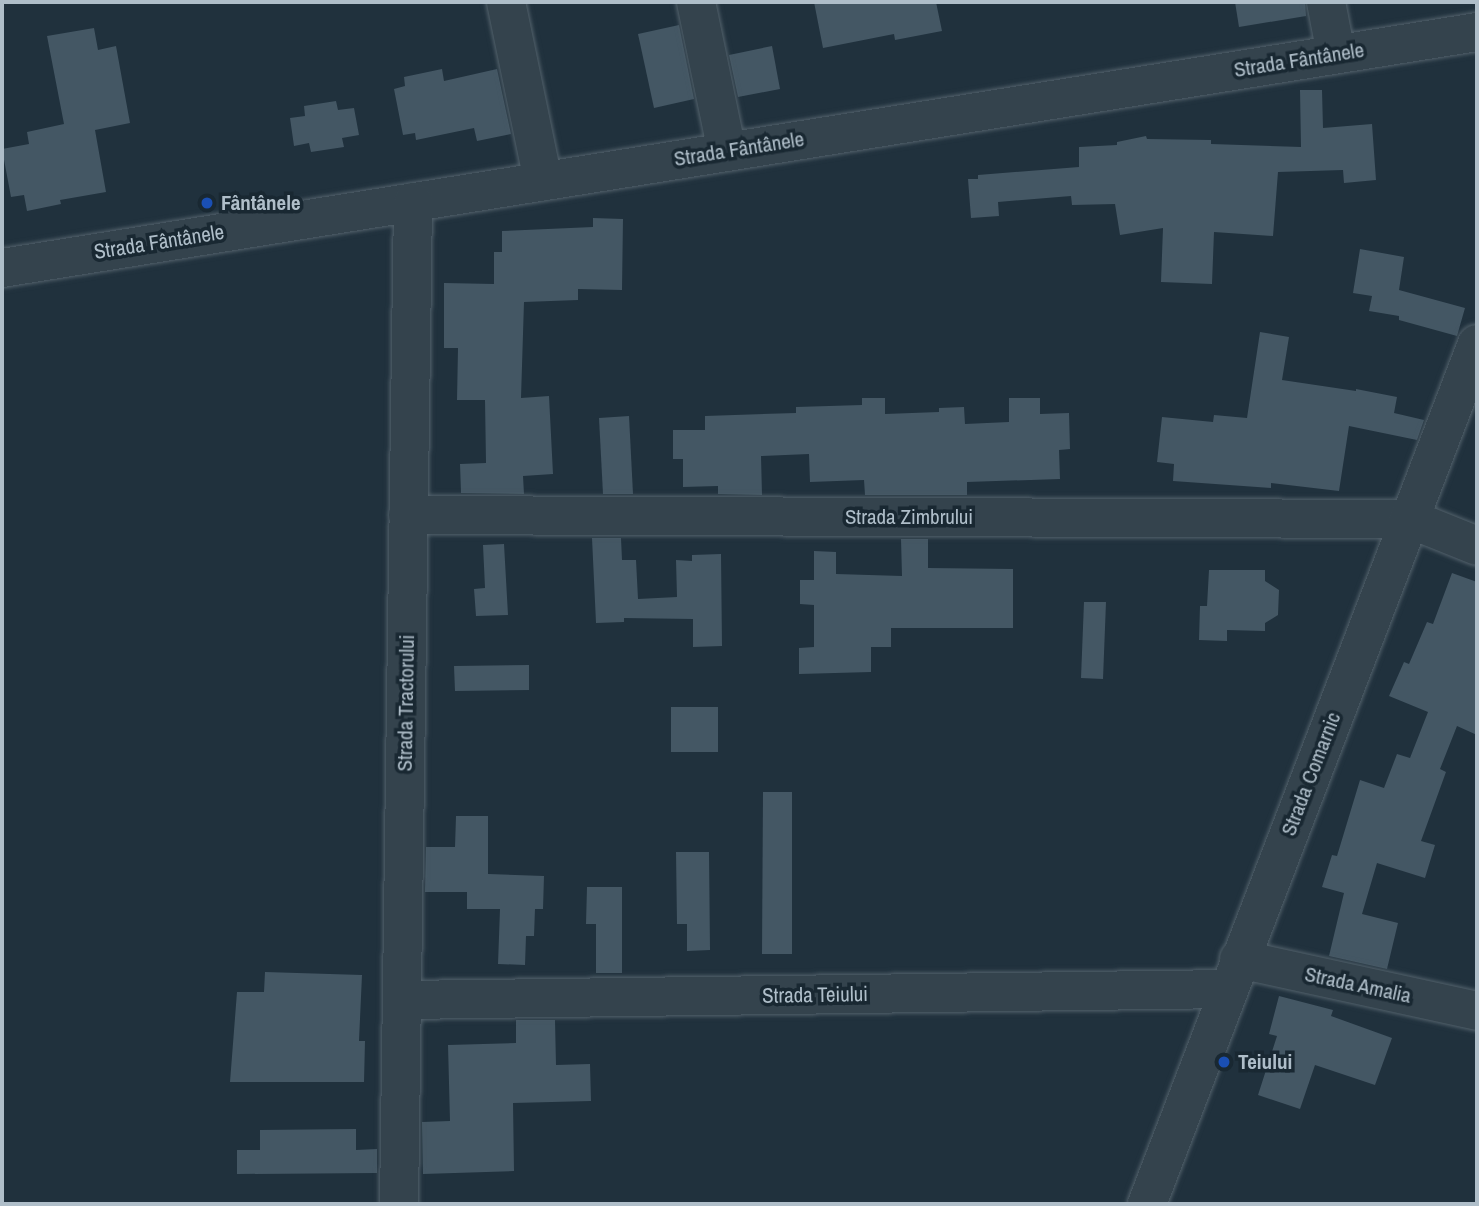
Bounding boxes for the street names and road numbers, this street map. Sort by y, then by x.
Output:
street label: Strada Fântânele [1232,37,1366,83]
street label: Strada Fântânele [672,126,806,172]
street label: Strada Fântânele [92,219,226,265]
street label: Strada Zimbrului [845,504,973,530]
street label: Strada Tractorului [392,634,420,772]
street label: Strada Comarnic [1276,709,1346,839]
street label: Strada Amalia [1302,961,1414,1009]
street label: Strada Teiului [762,981,868,1009]

